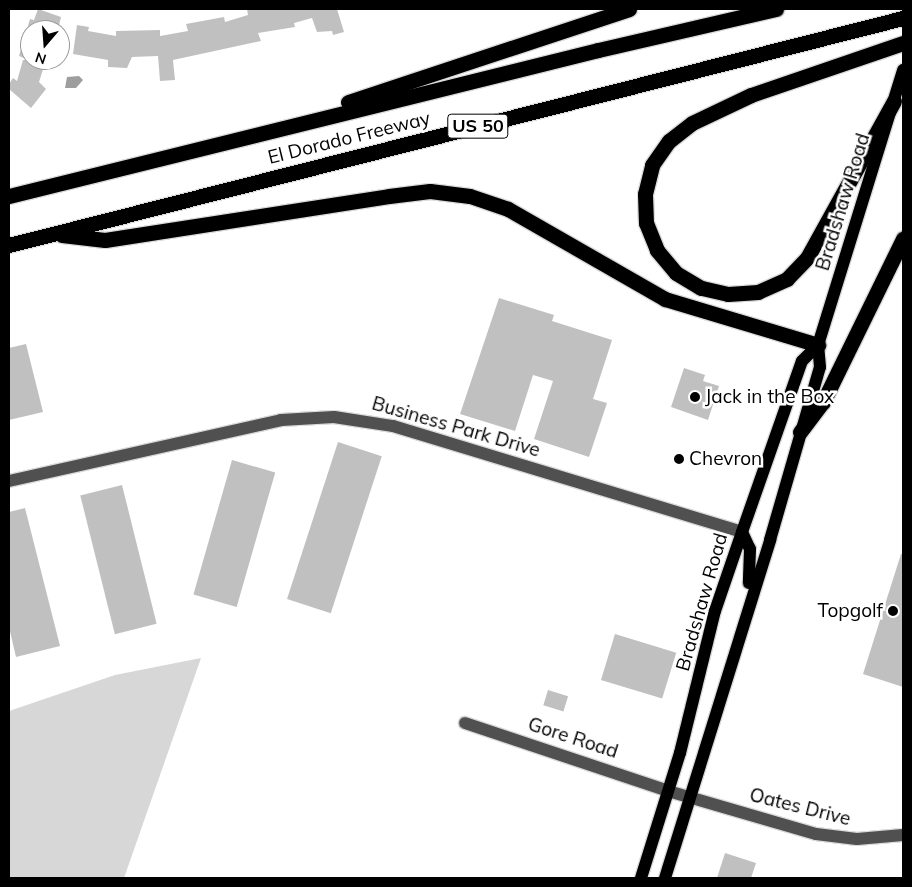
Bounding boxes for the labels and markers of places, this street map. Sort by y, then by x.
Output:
place label: Jack in the Box [705,386,834,408]
marker: Jack in the Box [689,391,701,403]
place label: Chevron [689,448,762,470]
marker: Chevron [673,453,685,465]
place label: Topgolf [817,600,883,622]
marker: Topgolf [887,605,899,617]

